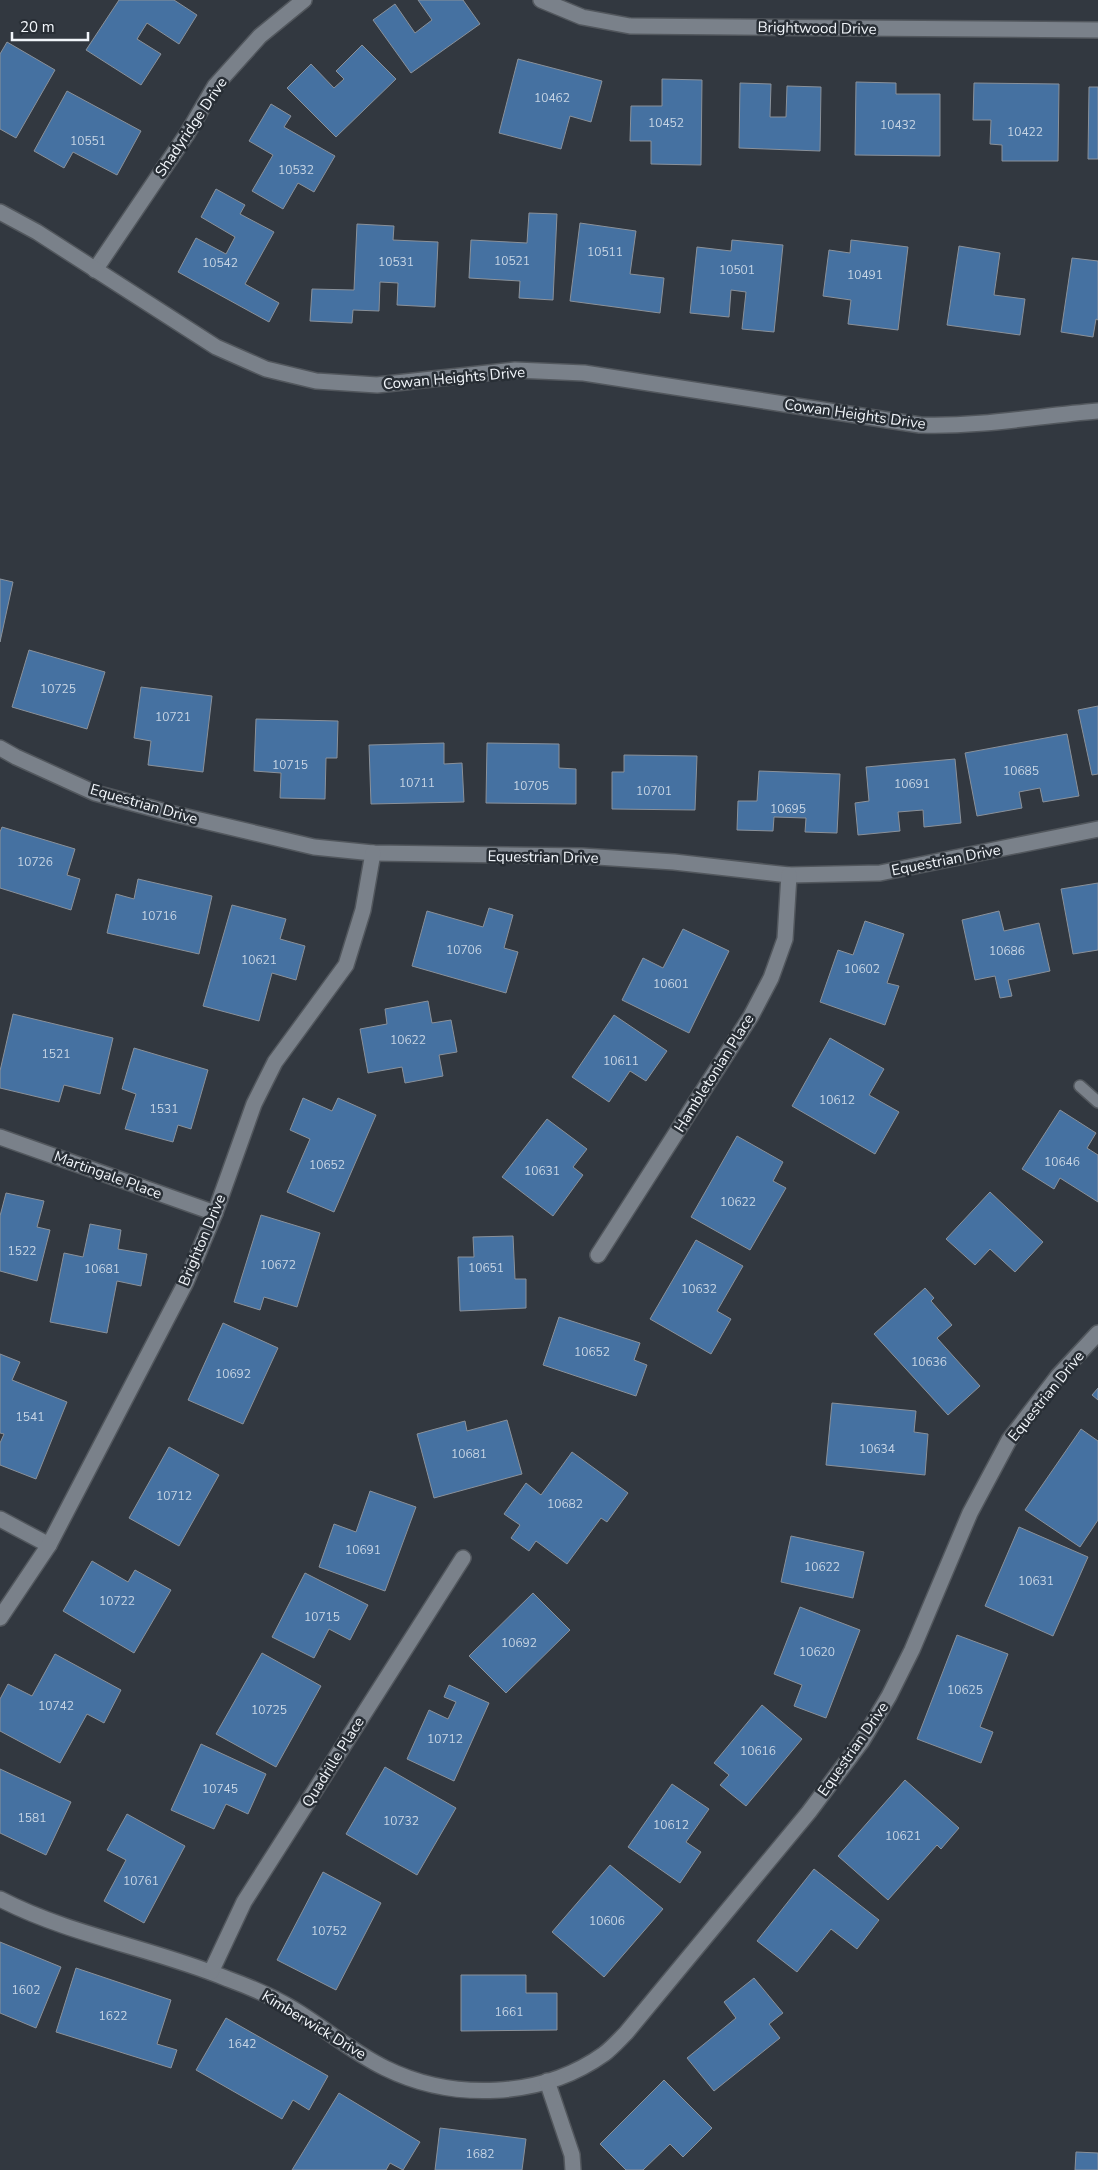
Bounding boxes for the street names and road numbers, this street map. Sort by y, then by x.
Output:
street label: Brightwood Drive [757,17,877,39]
street label: Shadyridge Drive [150,73,232,181]
street label: Cowan Heights Drive [382,362,526,394]
street label: Cowan Heights Drive [783,394,927,434]
street label: Equestrian Drive [88,779,200,829]
street label: Equestrian Drive [890,840,1002,880]
street label: Equestrian Drive [487,846,599,868]
street label: Hambletonian Place [670,1010,758,1136]
street label: Martingale Place [51,1146,165,1204]
street label: Brighton Drive [174,1191,230,1289]
street label: Equestrian Drive [1003,1347,1089,1445]
street label: Equestrian Drive [813,1698,893,1800]
street label: Quadrille Place [297,1713,369,1811]
street label: Kimberwick Drive [258,1986,370,2064]

